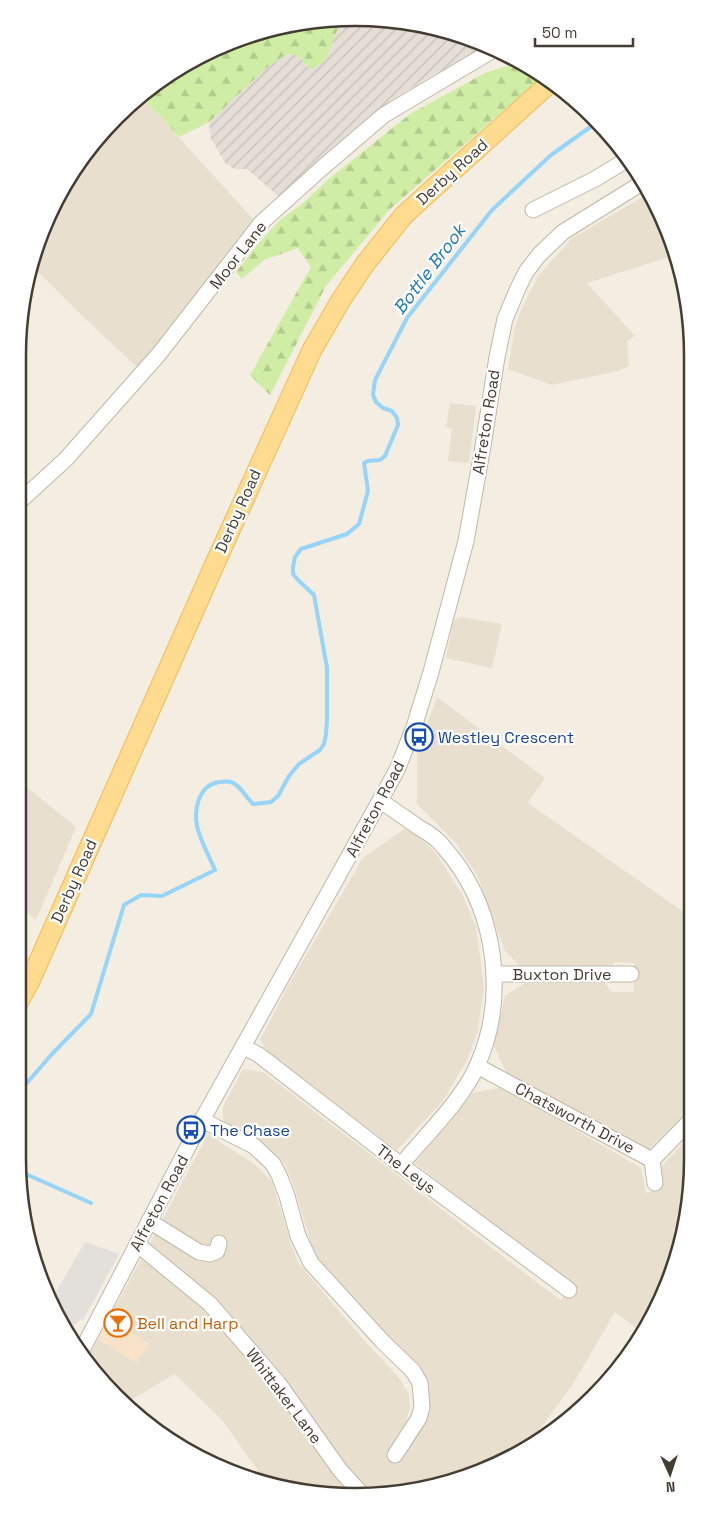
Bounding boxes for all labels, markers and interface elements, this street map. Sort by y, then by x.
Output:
scale bar [535,15,632,47]
text: 50 m [542,23,577,42]
street label: Derby Road [412,134,492,210]
street label: Moor Lane [205,217,271,293]
water label: Bottle Brook [388,217,472,319]
street label: Alfreton Road [467,368,505,476]
street label: Derby Road [210,466,266,556]
bus stop icon: Westley Crescent [404,722,434,752]
place label: Westley Crescent [438,727,574,748]
street label: Alfreton Road [341,757,409,861]
street label: Derby Road [46,836,102,926]
street label: Buxton Drive [512,964,612,985]
street label: Chatsworth Drive [512,1078,638,1158]
bus stop icon: The Chase [176,1115,206,1145]
place label: The Chase [210,1120,290,1141]
street label: The Leys [372,1140,440,1198]
street label: Alfreton Road [125,1151,193,1255]
bar icon: Bell and Harp [103,1308,133,1338]
place label: Bell and Harp [137,1313,238,1334]
street label: Whittaker Lane [241,1344,327,1448]
north arrow [645,1449,695,1499]
text: N [666,1478,676,1496]

